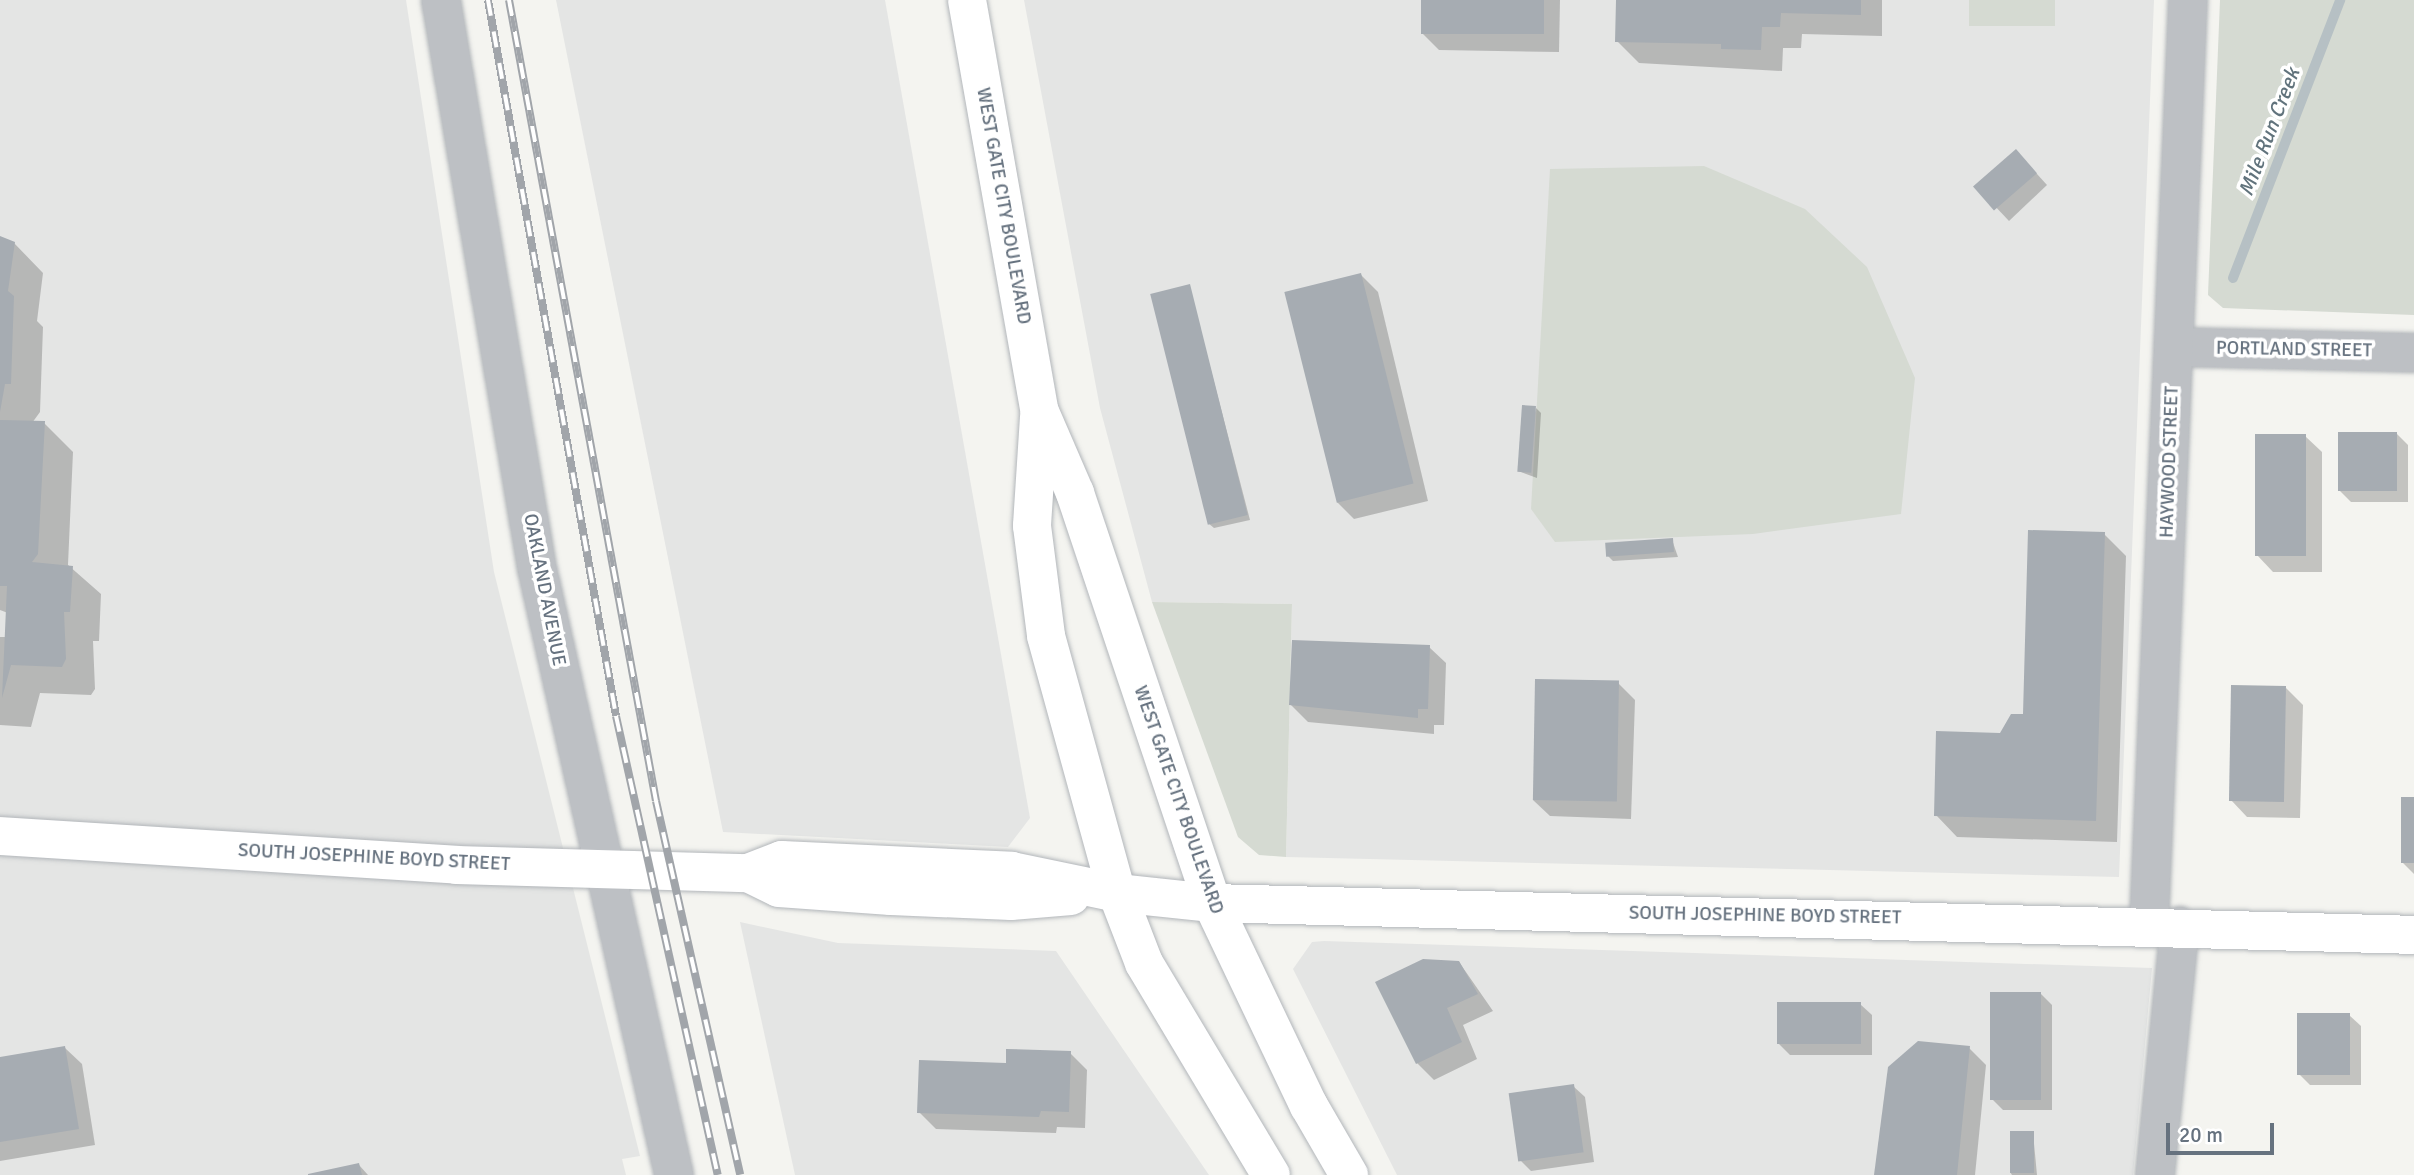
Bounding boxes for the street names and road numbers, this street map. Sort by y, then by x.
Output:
street label: WEST GATE CITY BOULEVARD [971,86,1035,326]
street label: PORTLAND STREET [2216,337,2372,363]
street label: HAYWOOD STREET [2156,386,2184,538]
street label: OAKLAND AVENUE [518,512,570,668]
street label: WEST GATE CITY BOULEVARD [1128,683,1228,917]
street label: SOUTH JOSEPHINE BOYD STREET [237,839,511,877]
street label: SOUTH JOSEPHINE BOYD STREET [1629,902,1901,930]

